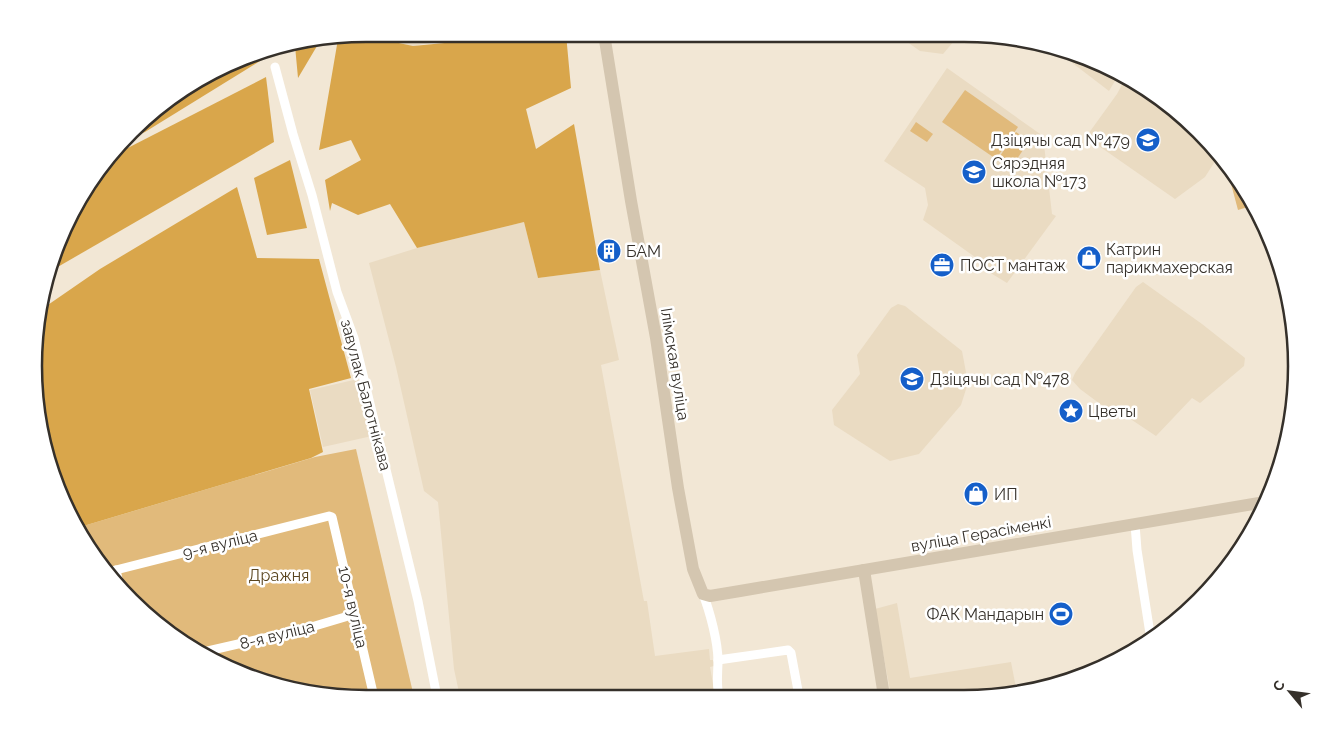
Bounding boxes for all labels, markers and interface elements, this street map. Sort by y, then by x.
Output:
school or university icon: Дзіцячы сад №479 [1135,127,1161,153]
place label: Дзіцячы сад №479 [991,131,1130,150]
place label: Сярэдняя школа №173 [992,154,1086,191]
school or university icon: Сярэдняя школа №173 [961,159,987,185]
building icon: БАМ [596,238,622,264]
place label: Катрин парикмахерская [1106,240,1233,277]
place label: БАМ [626,242,661,261]
shop icon: Катрин парикмахерская [1076,245,1102,271]
office icon: ПОСТ мантаж [929,252,955,278]
place label: ПОСТ мантаж [960,256,1066,275]
street label: Ілімская вуліца [657,306,693,422]
street label: завулак Балотнікава [337,317,395,473]
school or university icon: Дзіцячы сад №478 [899,366,925,392]
place label: Дзіцячы сад №478 [930,370,1069,389]
place icon: Цветы [1058,398,1084,424]
place label: Цветы [1088,402,1136,421]
shop icon: ИП [963,481,989,507]
place label: ИП [994,485,1018,504]
street label: вуліца Герасіменкі [909,512,1053,556]
street label: 9-я вуліца [181,526,259,562]
street label: 10-я вуліца [334,564,372,650]
park label: Дражня [249,566,309,585]
sports icon: ФАК Мандарын [1048,601,1074,627]
place label: ФАК Мандарын [927,605,1044,624]
street label: 8-я вуліца [238,617,316,653]
north arrow [1265,667,1315,717]
text: С [1269,677,1288,694]

